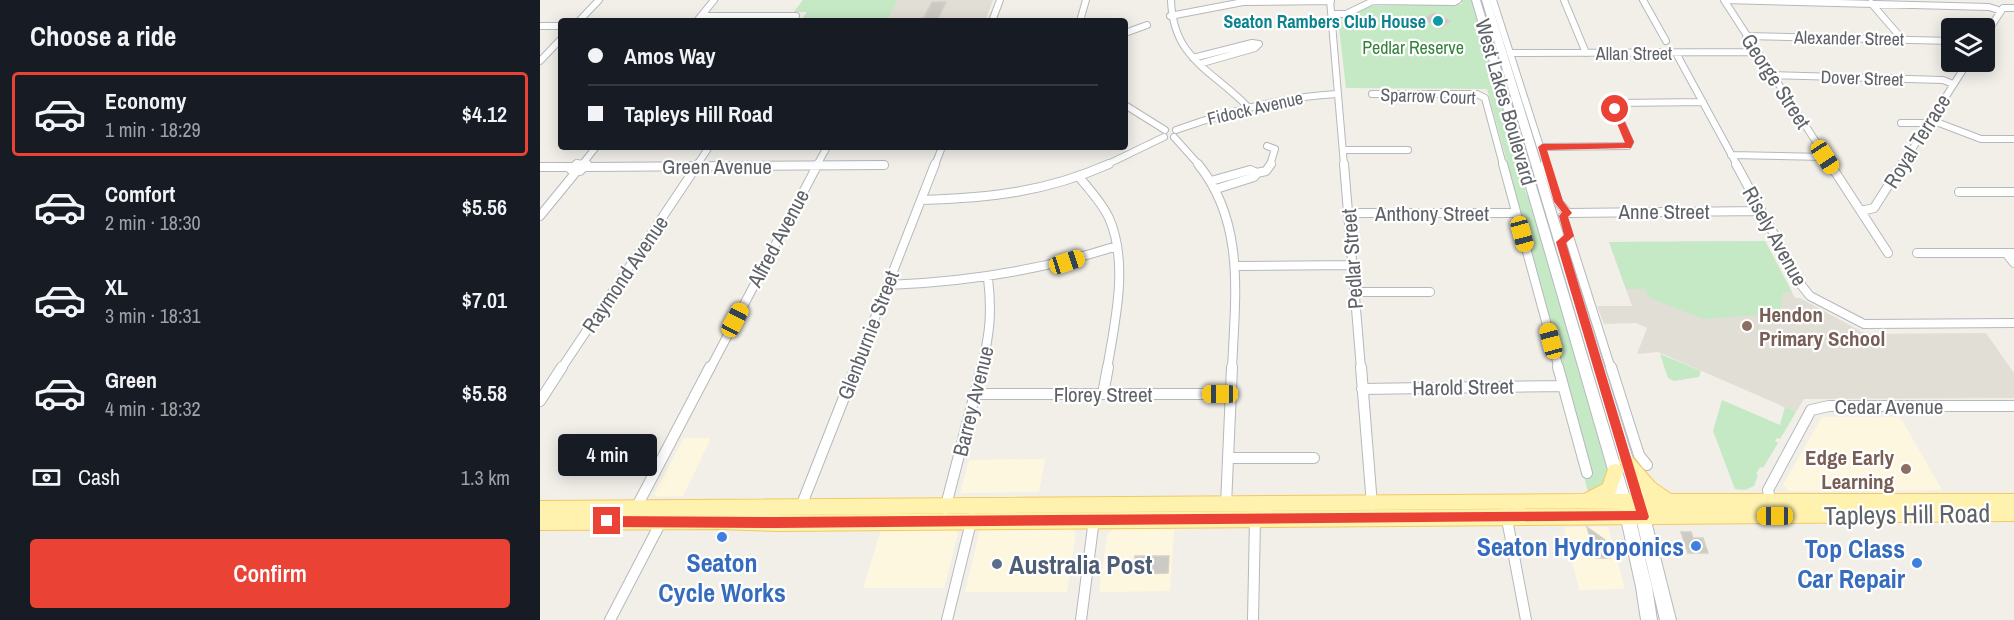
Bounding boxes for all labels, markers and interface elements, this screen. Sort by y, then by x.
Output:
place label: Seaton Rambers Club House [1223,9,1426,34]
marker: Seaton Rambers Club House [1431,14,1445,28]
street label: West Lakes Boulevard [1468,15,1544,189]
text: Choose a ride [30,18,176,54]
map controls [1941,18,1995,72]
button: layers [1941,18,1995,72]
street label: Alexander Street [1793,25,1904,51]
street label: George Street [1734,28,1818,134]
park label: Pedlar Reserve [1362,35,1464,60]
text: Amos Way [624,41,716,71]
street label: Allan Street [1595,41,1672,66]
street label: Dover Street [1820,64,1904,92]
street label: Sparrow Court [1380,82,1476,110]
street label: Fidock Avenue [1205,85,1305,131]
text: Economy [105,86,186,116]
icon: car [33,87,87,141]
street label: Royal Terrace [1877,88,1957,194]
route start [1601,95,1628,122]
text: $4.12 [462,99,507,129]
text: Tapleys Hill Road [624,99,773,129]
text: 1 min · 18:29 [105,116,201,143]
car [1808,137,1842,177]
street label: Green Avenue [662,152,772,181]
text: Comfort [105,179,175,209]
icon: car [33,180,87,234]
street label: Risely Avenue [1736,181,1814,291]
street label: Alfred Avenue [740,184,816,293]
text: $5.56 [462,192,507,222]
street label: Anne Street [1618,197,1710,226]
street label: Anthony Street [1374,199,1489,228]
street label: Pedlar Street [1334,208,1370,310]
text: 2 min · 18:30 [105,209,201,236]
street label: Raymond Avenue [575,210,675,338]
car [1509,214,1535,254]
car [1047,248,1087,276]
street label: Glenburnie Street [830,266,906,404]
text: XL [105,272,128,302]
icon: car [33,273,87,327]
text: $7.01 [462,285,507,315]
car [719,300,751,340]
place label: Hendon Primary School [1759,300,1885,353]
text: 3 min · 18:31 [105,302,201,329]
marker: Hendon Primary School [1740,319,1754,333]
car [1538,321,1564,361]
street label: Barrey Avenue [945,343,1001,459]
text: Green [105,365,157,395]
icon: car [33,366,87,420]
street label: Harold Street [1412,372,1514,402]
text: $5.58 [462,378,507,408]
street label: Florey Street [1054,380,1152,409]
car [1202,385,1238,403]
street label: Cedar Avenue [1835,392,1943,421]
text: 4 min · 18:32 [105,395,201,422]
callout: 4 min [557,434,656,476]
text: 4 min [586,441,629,468]
place label: Edge Early Learning [1805,443,1894,496]
icon: cash [30,461,63,494]
text: Cash [78,462,120,492]
marker: Edge Early Learning [1899,462,1913,476]
text: 1.3 km [461,464,510,491]
street label: Tapleys Hill Road [1824,495,1990,533]
route end [593,507,620,534]
car [1757,507,1793,525]
place label: Seaton Hydroponics [1477,529,1684,564]
marker: Seaton Cycle Works [715,530,729,544]
place label: Top Class Car Repair [1797,531,1906,596]
button: Confirm [30,539,510,608]
marker: Seaton Hydroponics [1689,539,1703,553]
place label: Seaton Cycle Works [658,545,786,610]
place label: Australia Post [1009,547,1152,582]
marker: Top Class Car Repair [1910,556,1924,570]
marker: Australia Post [990,557,1004,571]

